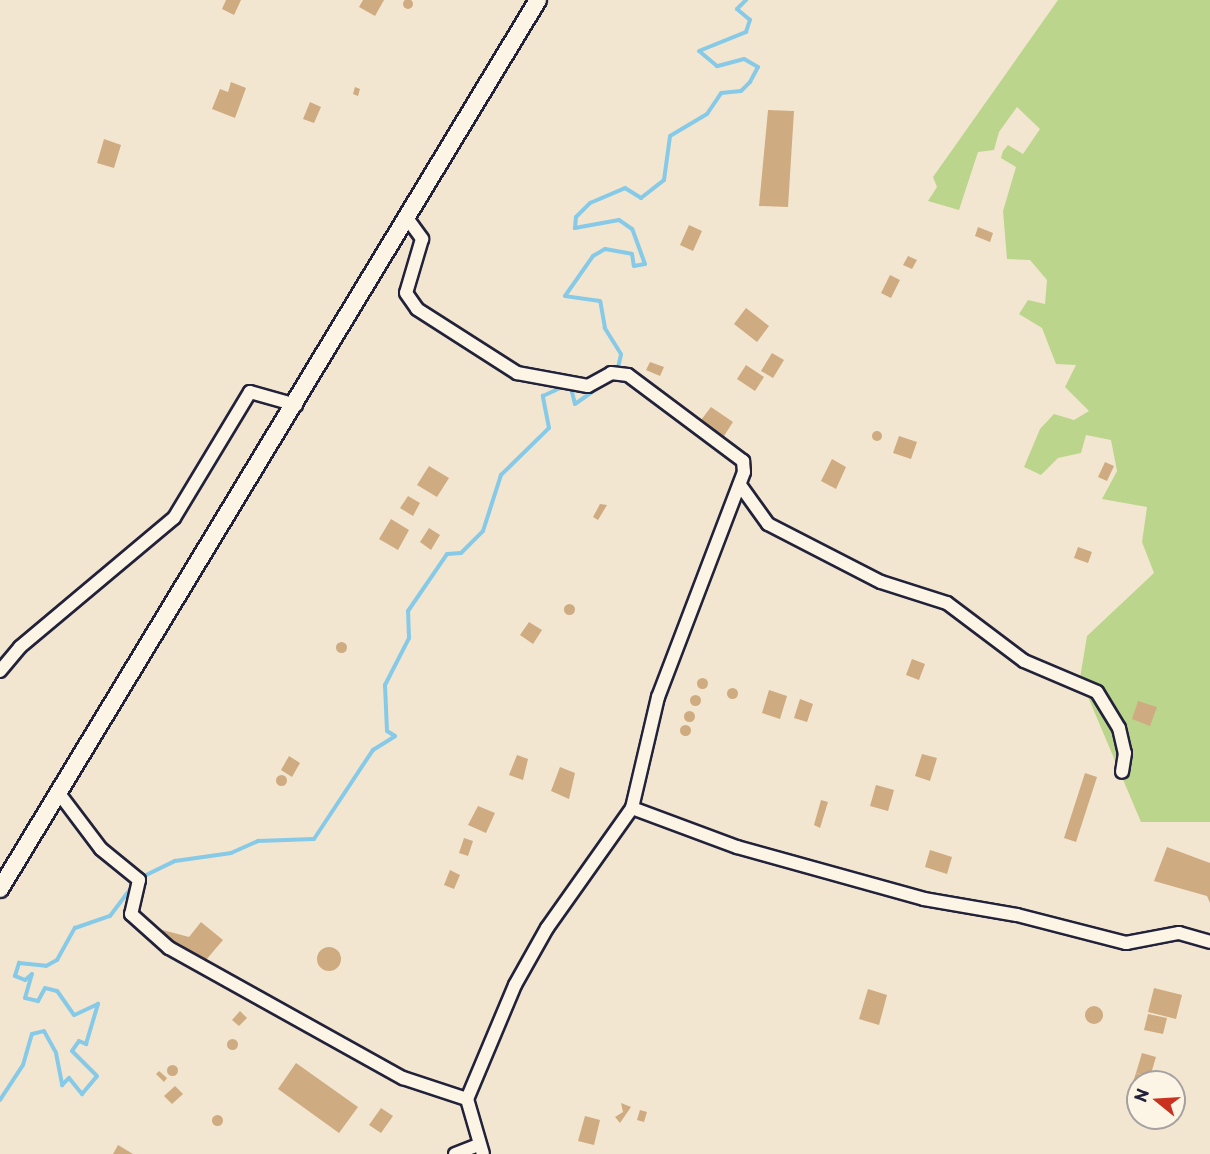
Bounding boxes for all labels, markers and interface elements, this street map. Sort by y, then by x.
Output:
north arrow [1126,1070,1186,1130]
text: N [1127,1085,1154,1105]

